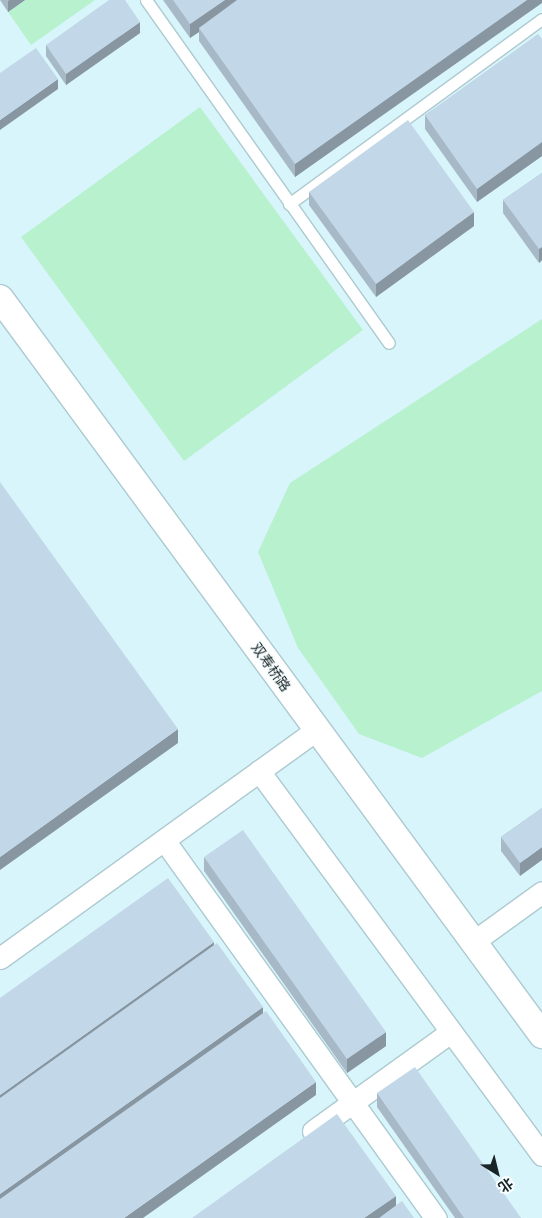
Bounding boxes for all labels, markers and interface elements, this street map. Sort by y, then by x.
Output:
street label: 双寿桥路 [248,639,294,695]
north arrow [472,1148,522,1198]
text: 北 [495,1175,516,1196]

